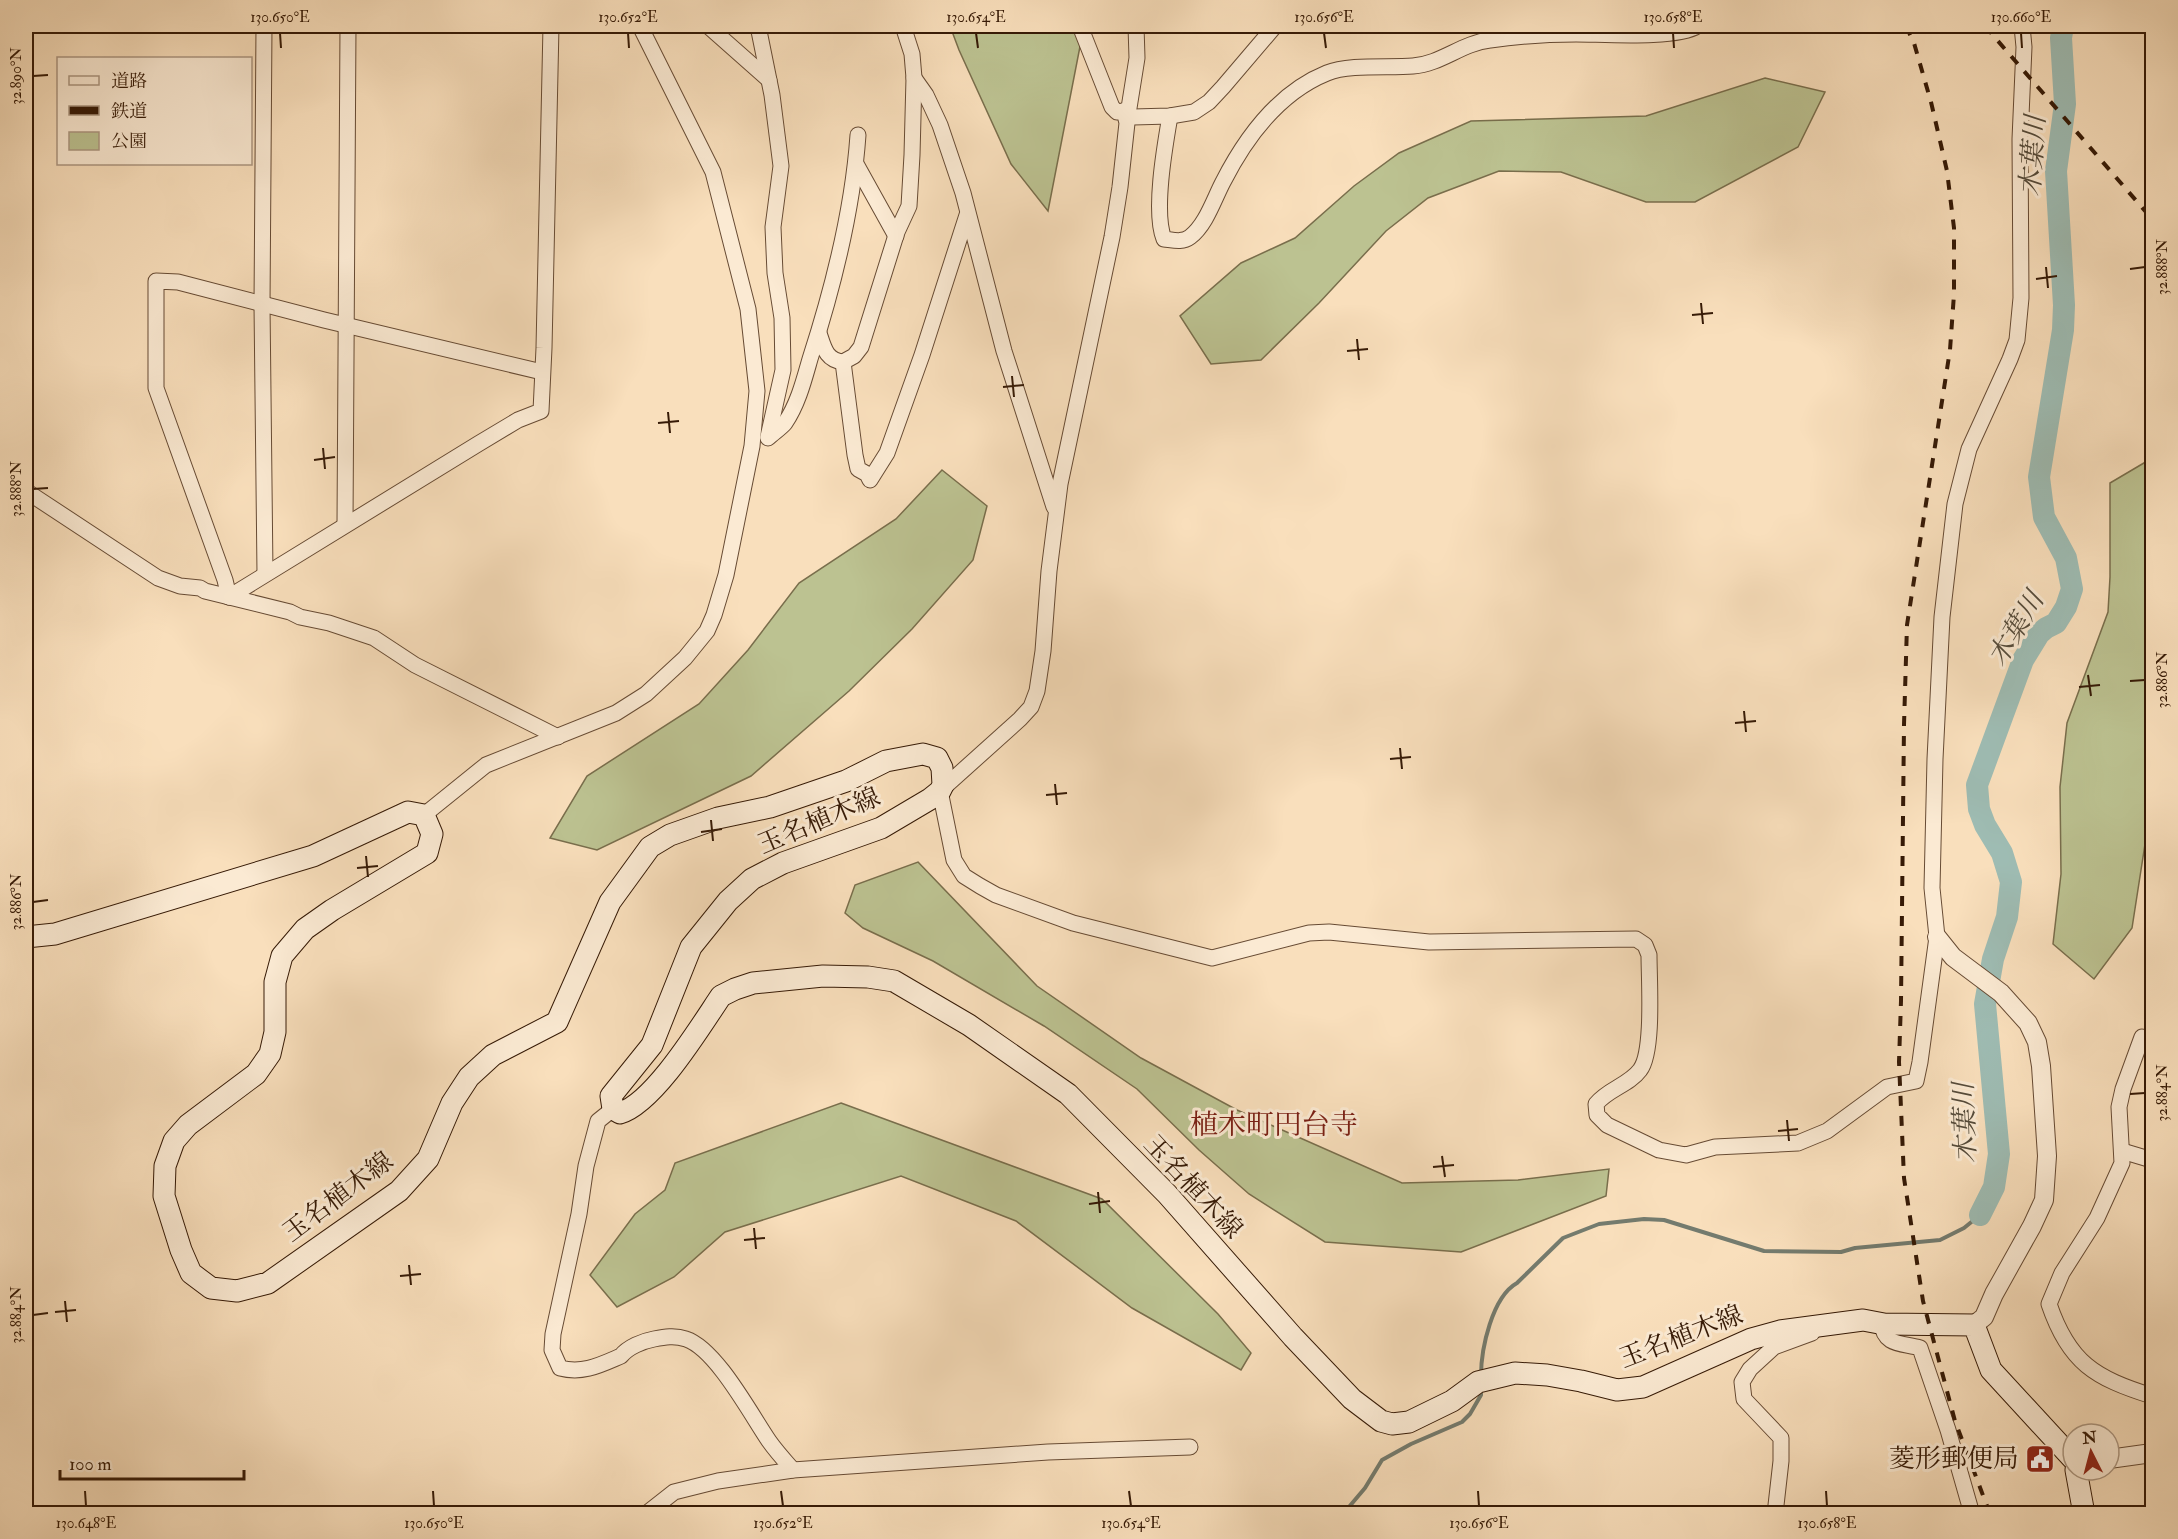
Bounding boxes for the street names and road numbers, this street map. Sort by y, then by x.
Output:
street label: 玉名植木線 [753,781,885,861]
street label: 玉名植木線 [1137,1129,1249,1245]
street label: 玉名植木線 [276,1145,400,1249]
street label: 玉名植木線 [1615,1299,1747,1375]

